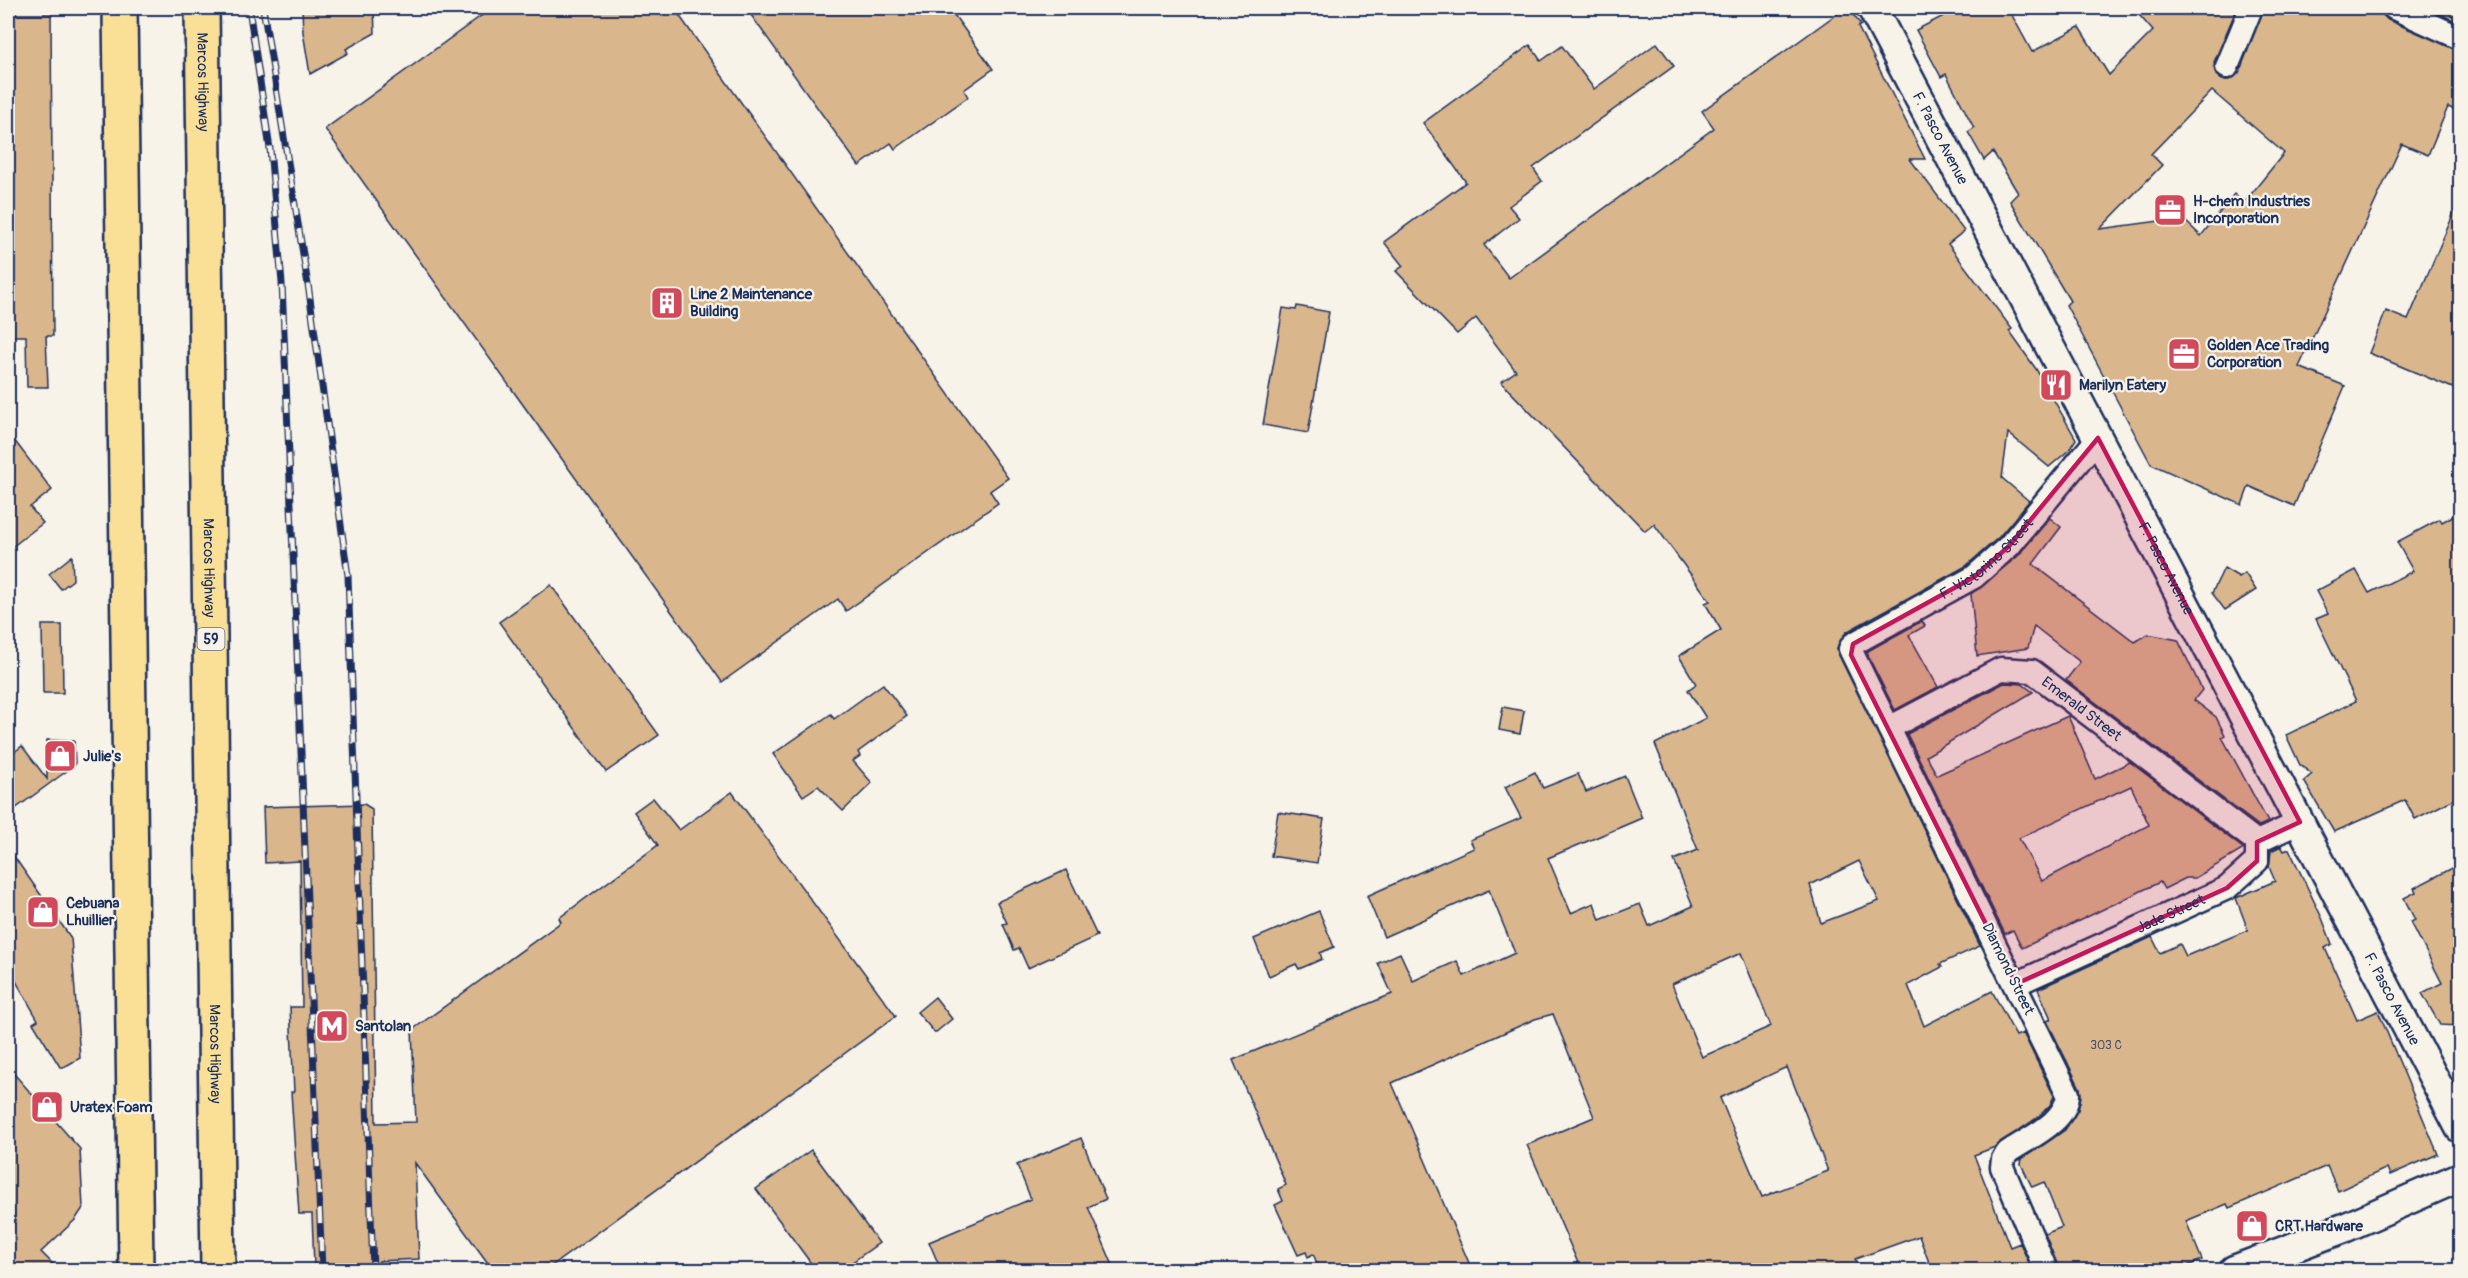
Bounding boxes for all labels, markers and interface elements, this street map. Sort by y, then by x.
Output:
street label: Marcos Highway [193,32,213,132]
street label: F. Pasco Avenue [1908,89,1973,188]
office icon: H-chem Industries Incorporation [2152,192,2188,228]
place label: H-chem Industries Incorporation [2193,192,2310,228]
building icon: Line 2 Maintenance Building [649,285,685,321]
place label: Line 2 Maintenance Building [690,285,813,321]
office icon: Golden Ace Trading Corporation [2166,336,2202,372]
place label: Golden Ace Trading Corporation [2207,336,2329,372]
restaurant icon: Marilyn Eatery [2038,367,2074,403]
place label: Marilyn Eatery [2079,376,2167,395]
street label: F. Victorino Street [1936,514,2038,604]
street label: Marcos Highway [199,518,219,618]
street label: F. Pasco Avenue [2134,519,2199,619]
road number: 59 [198,628,224,650]
street label: Emerald Street [2038,672,2126,746]
shop icon: Julie's [42,738,78,774]
place label: Julie's [83,747,121,766]
street label: Jade Street [2134,889,2209,937]
shop icon: Cebuana Lhuillier [25,894,61,930]
place label: Cebuana Lhuillier [66,894,120,930]
street label: Diamond Street [1978,920,2039,1019]
street label: F. Pasco Avenue [2360,949,2425,1049]
street label: Marcos Highway [205,1004,225,1104]
metro station icon: Santolan [314,1008,350,1044]
place label: Santolan [355,1017,412,1036]
house number: 303 C [2090,1038,2122,1053]
shop icon: Uratex Foam [29,1089,65,1125]
place label: Uratex Foam [70,1098,153,1117]
shop icon: CRT Hardware [2234,1208,2270,1244]
place label: CRT Hardware [2275,1217,2364,1236]

